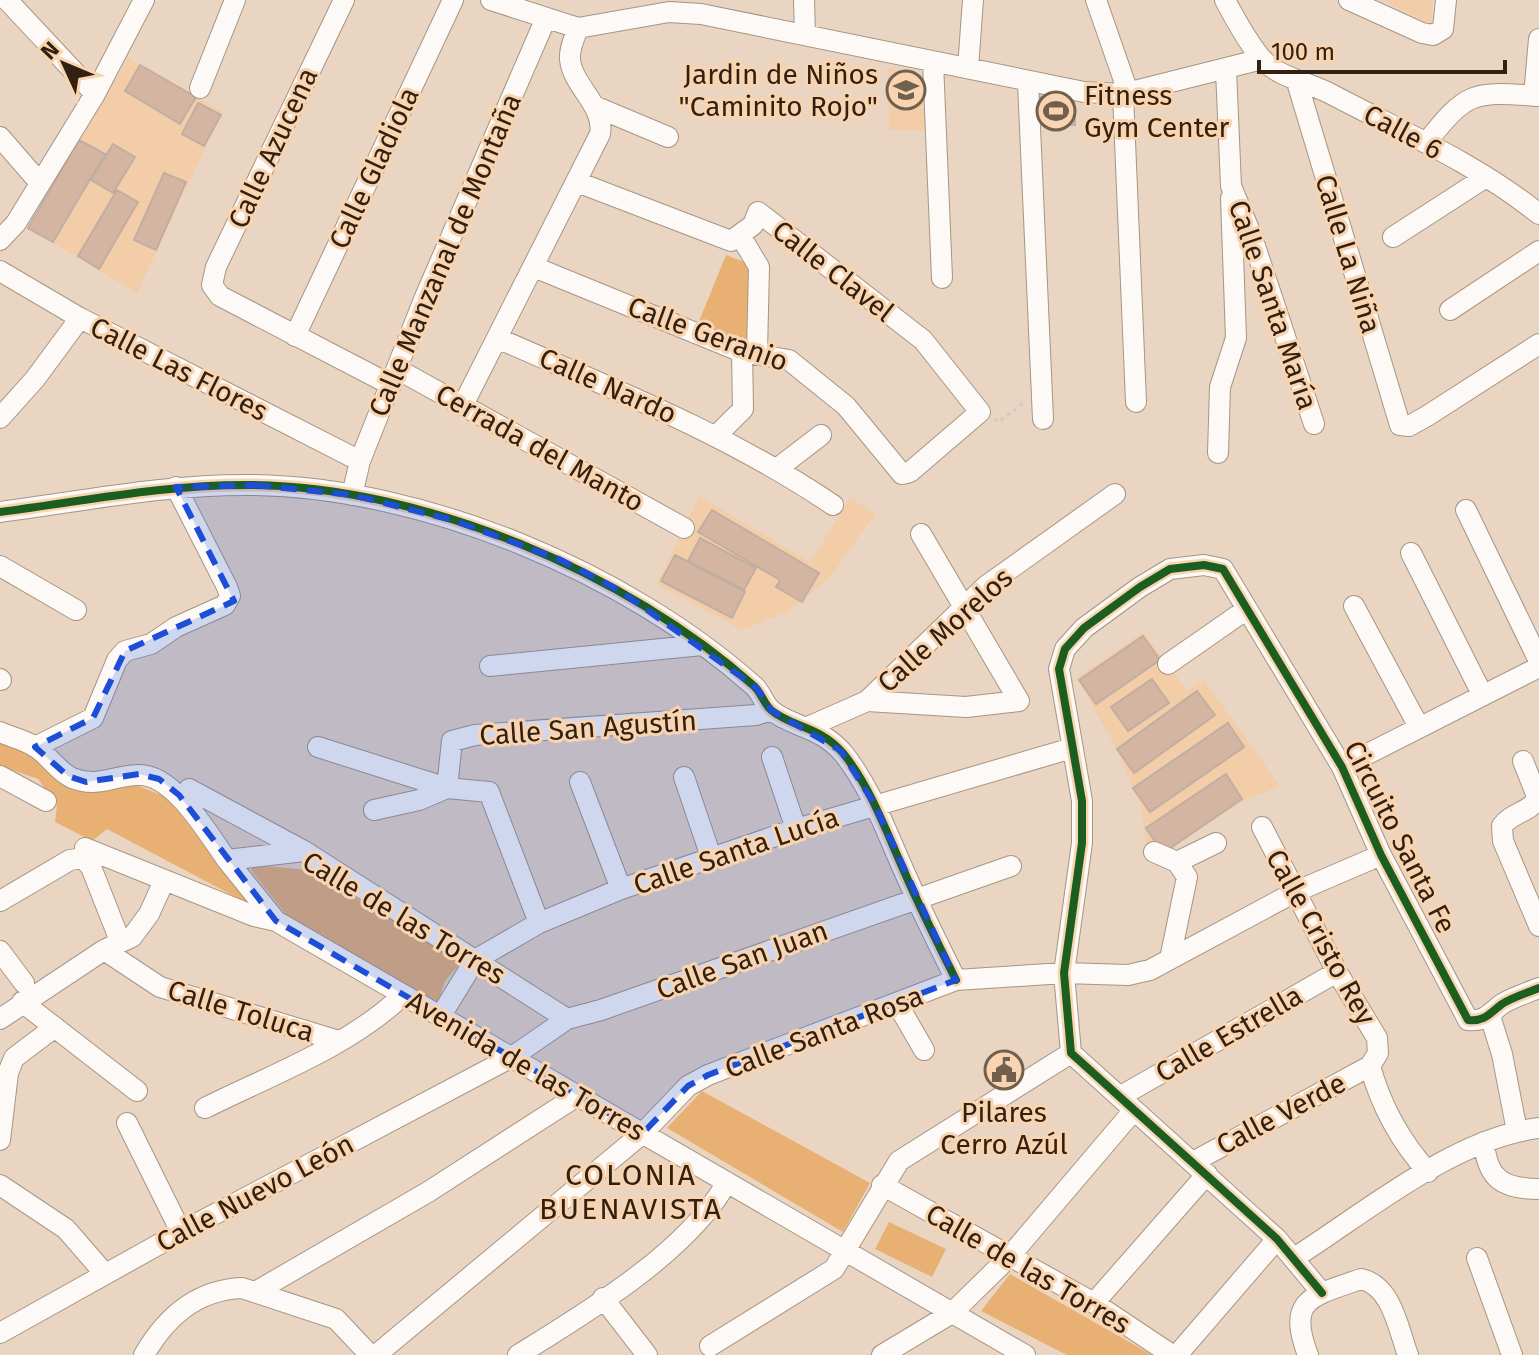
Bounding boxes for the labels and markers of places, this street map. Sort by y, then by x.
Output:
place label: Jardin de Niños "Caminito Rojo" [679,58,878,123]
school or university icon: Jardin de Niños "Caminito Rojo" [885,69,927,111]
place label: Fitness Gym Center [1084,79,1230,144]
sports icon: Fitness Gym Center [1035,90,1077,132]
public building icon: Pilares Cerro Azúl [983,1049,1025,1091]
place label: Pilares Cerro Azúl [940,1096,1068,1161]

